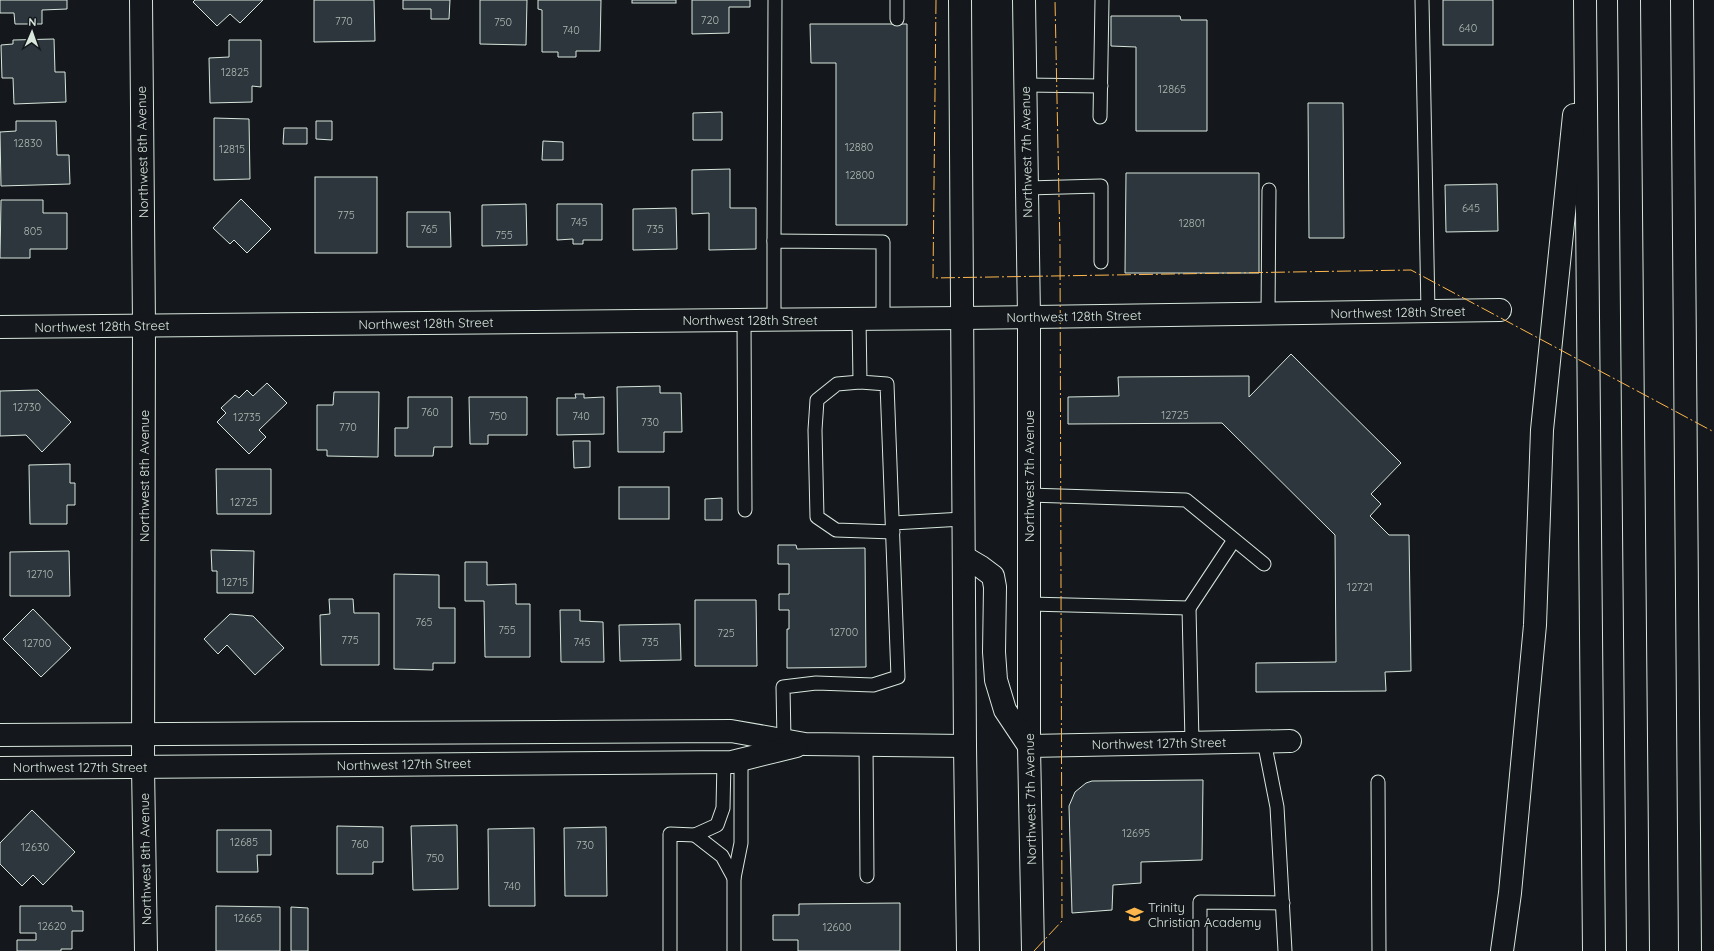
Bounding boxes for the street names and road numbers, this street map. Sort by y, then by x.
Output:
street label: Northwest 8th Avenue [133,86,151,218]
street label: Northwest 7th Avenue [1017,86,1035,218]
street label: Northwest 128th Street [1330,303,1466,321]
street label: Northwest 128th Street [1006,307,1142,325]
street label: Northwest 128th Street [682,312,818,328]
street label: Northwest 128th Street [358,314,494,332]
street label: Northwest 128th Street [34,317,170,335]
street label: Northwest 8th Avenue [136,410,152,542]
street label: Northwest 7th Avenue [1021,410,1037,542]
street label: Northwest 7th Avenue [1021,733,1039,865]
street label: Northwest 127th Street [1092,734,1226,752]
street label: Northwest 127th Street [337,755,471,773]
street label: Northwest 127th Street [13,759,147,775]
street label: Northwest 8th Avenue [136,793,154,925]

